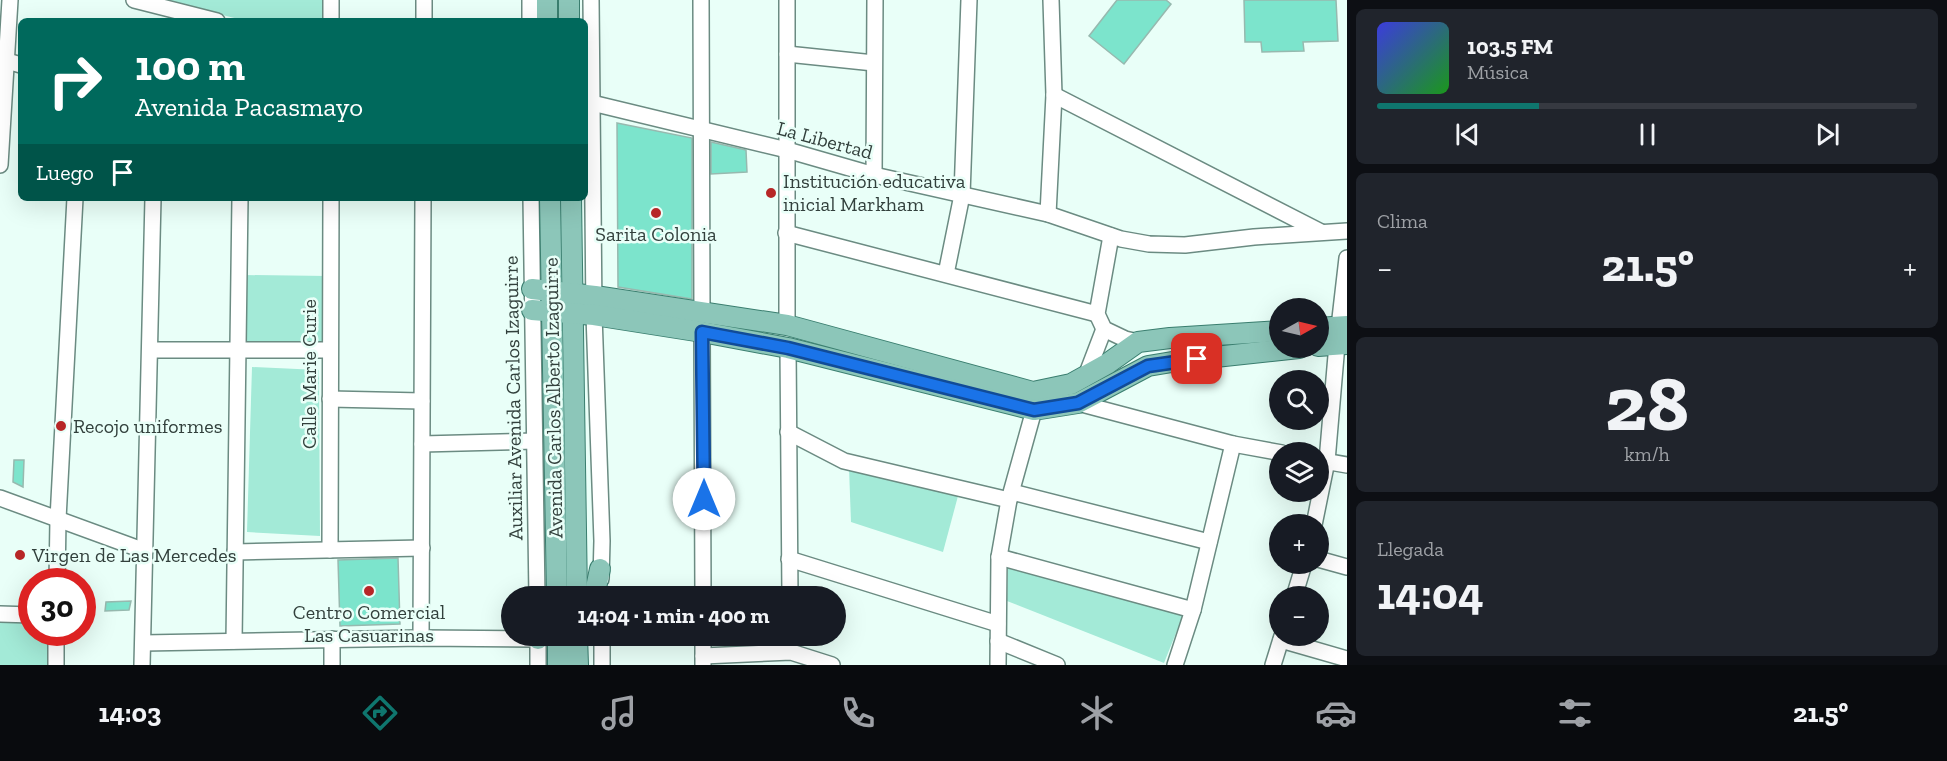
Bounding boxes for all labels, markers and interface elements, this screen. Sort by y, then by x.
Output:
text: 103.5 FM [1467,33,1553,60]
text: 100 m [135,40,245,91]
icon: right [36,42,114,120]
text: Música [1467,60,1529,84]
text: Avenida Pacasmayo [135,91,363,123]
street label: La Libertad [774,116,876,164]
icon: previous [1451,118,1484,151]
icon: pause [1631,118,1664,151]
icon: next [1811,118,1844,151]
icon: arrive [106,156,139,189]
text: Luego [36,159,94,186]
place label: Institución educativa inicial Markham [783,169,966,216]
marker: Institución educativa inicial Markham [764,186,778,200]
marker: Sarita Colonia [649,206,663,220]
text: Clima [1377,209,1428,233]
place label: Sarita Colonia [595,222,717,246]
text: 21.5° [1602,239,1694,293]
text: − [1377,248,1392,287]
text: + [1903,248,1917,287]
street label: Auxiliar Avenida Carlos Izaguirre [499,255,527,541]
street label: Avenida Carlos Alberto Izaguirre [539,257,567,539]
north arrow [1269,298,1329,358]
map controls [1269,298,1329,646]
street label: Calle Marie Curie [297,299,321,449]
pin [1171,333,1222,384]
icon: arrive [1180,342,1213,375]
text: 28 [1605,356,1689,450]
button: search [1269,370,1329,430]
place label: Recojo uniformes [73,414,222,438]
marker: Recojo uniformes [54,419,68,433]
button: layers [1269,442,1329,502]
text: km/h [1624,442,1670,466]
position arrow [672,467,736,531]
button: + [1269,514,1329,574]
text: Llegada [1377,537,1444,561]
place label: Virgen de Las Mercedes [31,543,236,567]
marker: Virgen de Las Mercedes [13,548,27,562]
text: 14:04 [1377,567,1484,621]
speed limit sign: 30 [18,568,96,646]
marker: Centro Comercial Las Casuarinas [362,584,376,598]
button: − [1269,586,1329,646]
place label: Centro Comercial Las Casuarinas [293,600,445,647]
text: 14:04 · 1 min · 400 m [578,602,769,629]
icon: directions [359,692,401,734]
icon: music [598,692,640,734]
icon: phone [837,692,879,734]
icon: climate [1076,692,1118,734]
icon: car [1315,692,1357,734]
icon: filters [1554,692,1596,734]
text: 14:03 [99,697,161,729]
text: 21.5° [1793,697,1848,729]

